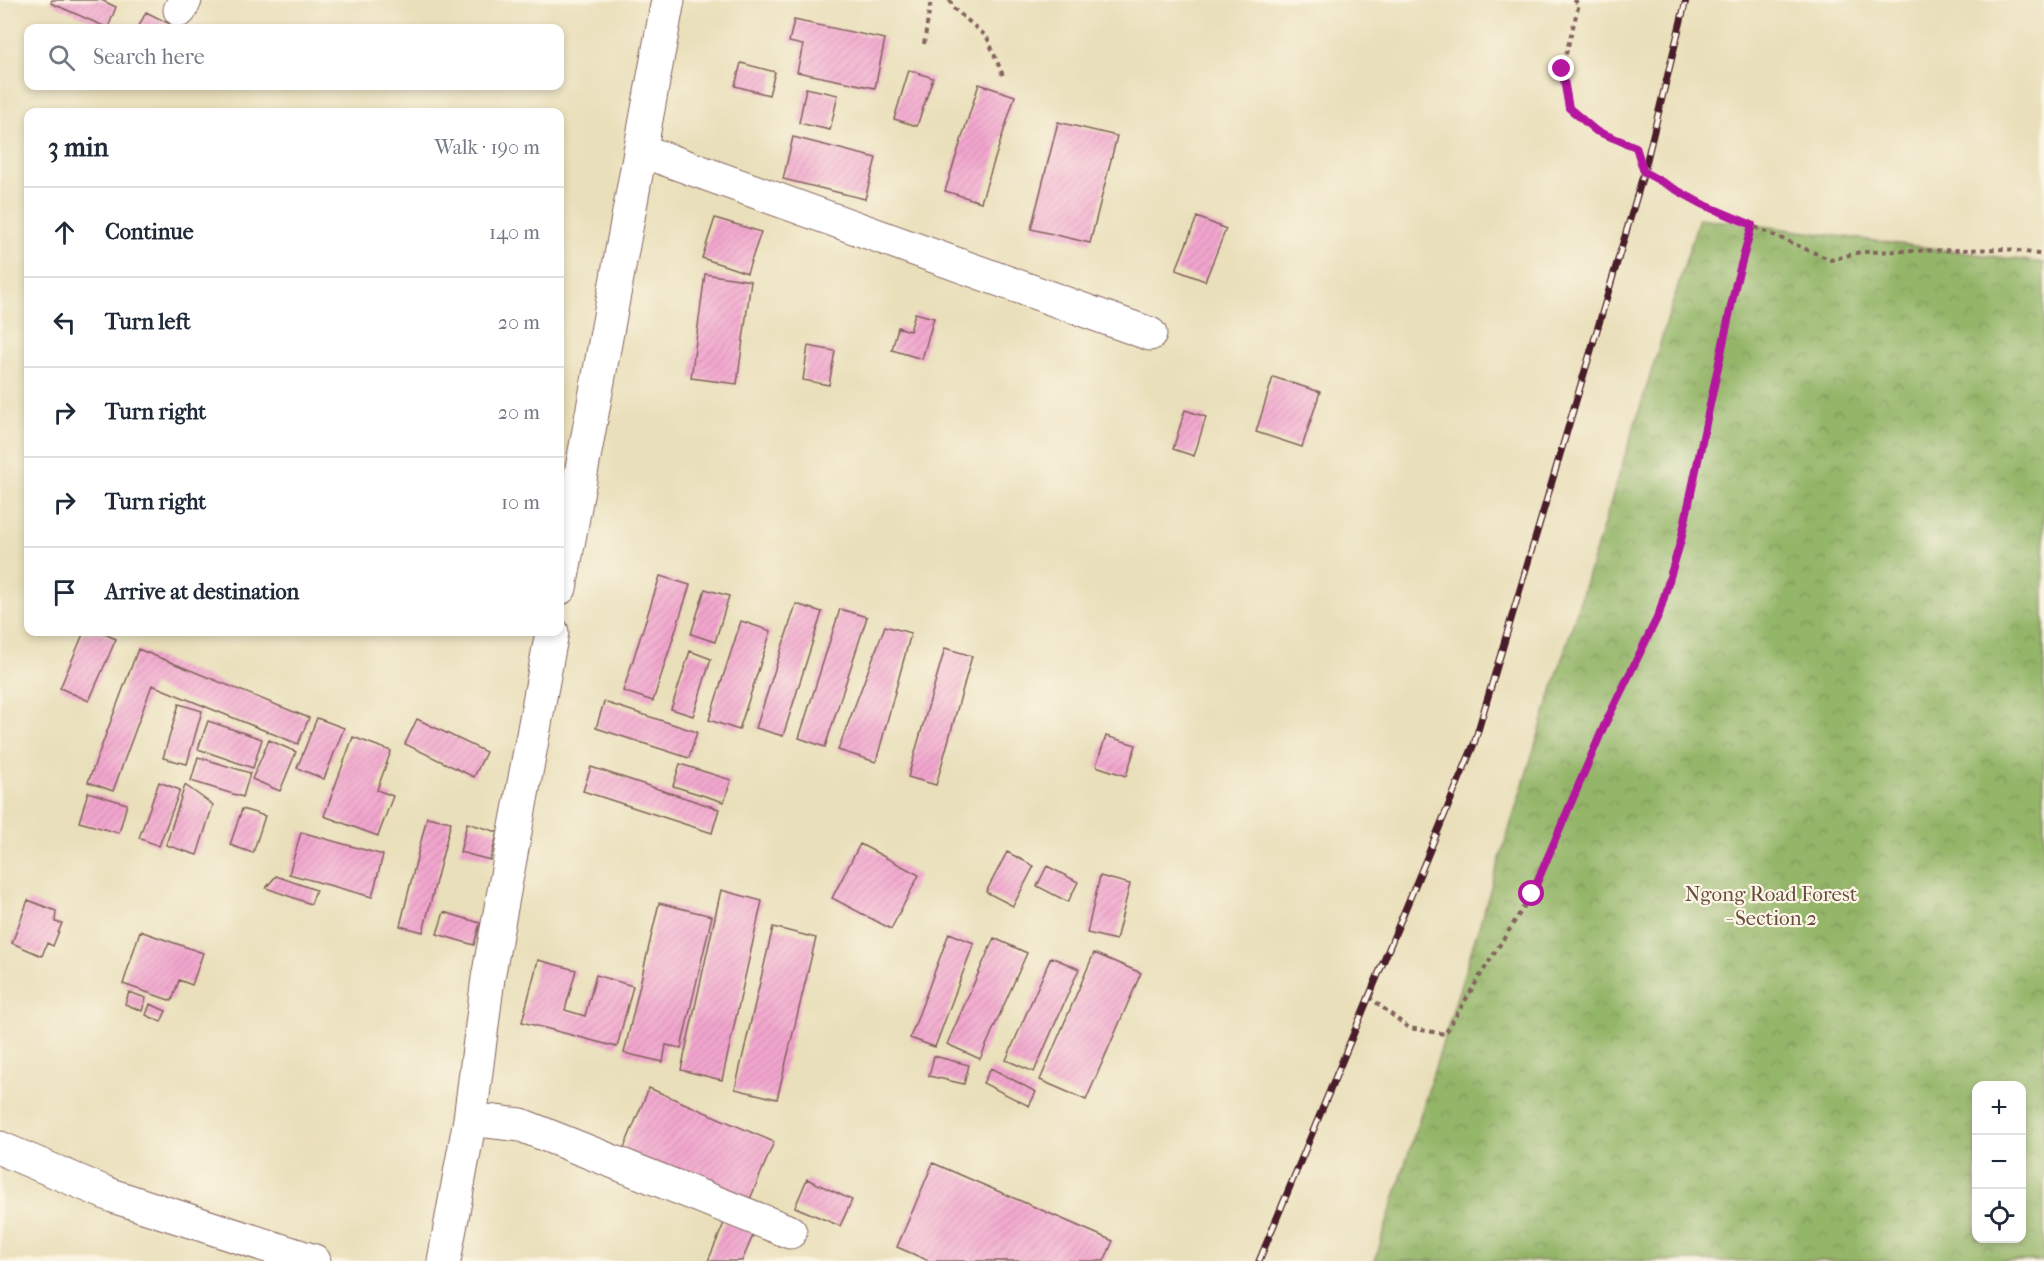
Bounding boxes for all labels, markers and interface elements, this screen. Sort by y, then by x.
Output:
search box [24,24,564,90]
icon: search [45,41,78,74]
text: Search here [93,44,205,70]
route end [1548,55,1574,81]
text: 3 min [48,132,109,163]
text: Walk · 190 m [434,136,540,159]
icon: ahead [48,216,81,249]
text: Continue [105,219,194,245]
text: 140 m [489,221,540,244]
icon: left [48,306,81,339]
text: Turn left [105,309,191,335]
text: 20 m [498,311,540,334]
icon: right [48,396,81,429]
text: Turn right [105,399,206,425]
text: 20 m [498,401,540,424]
icon: right [48,486,81,519]
text: Turn right [105,489,206,515]
text: 10 m [501,491,540,514]
icon: arrive [48,576,81,609]
text: Arrive at destination [105,579,299,605]
route start [1518,880,1544,906]
park label: Ngong Road Forest - Section 2 [1685,882,1858,930]
map controls [1972,1081,2026,1243]
button: + [1972,1081,2026,1135]
button: − [1972,1135,2026,1189]
button: locate [1972,1189,2026,1243]

